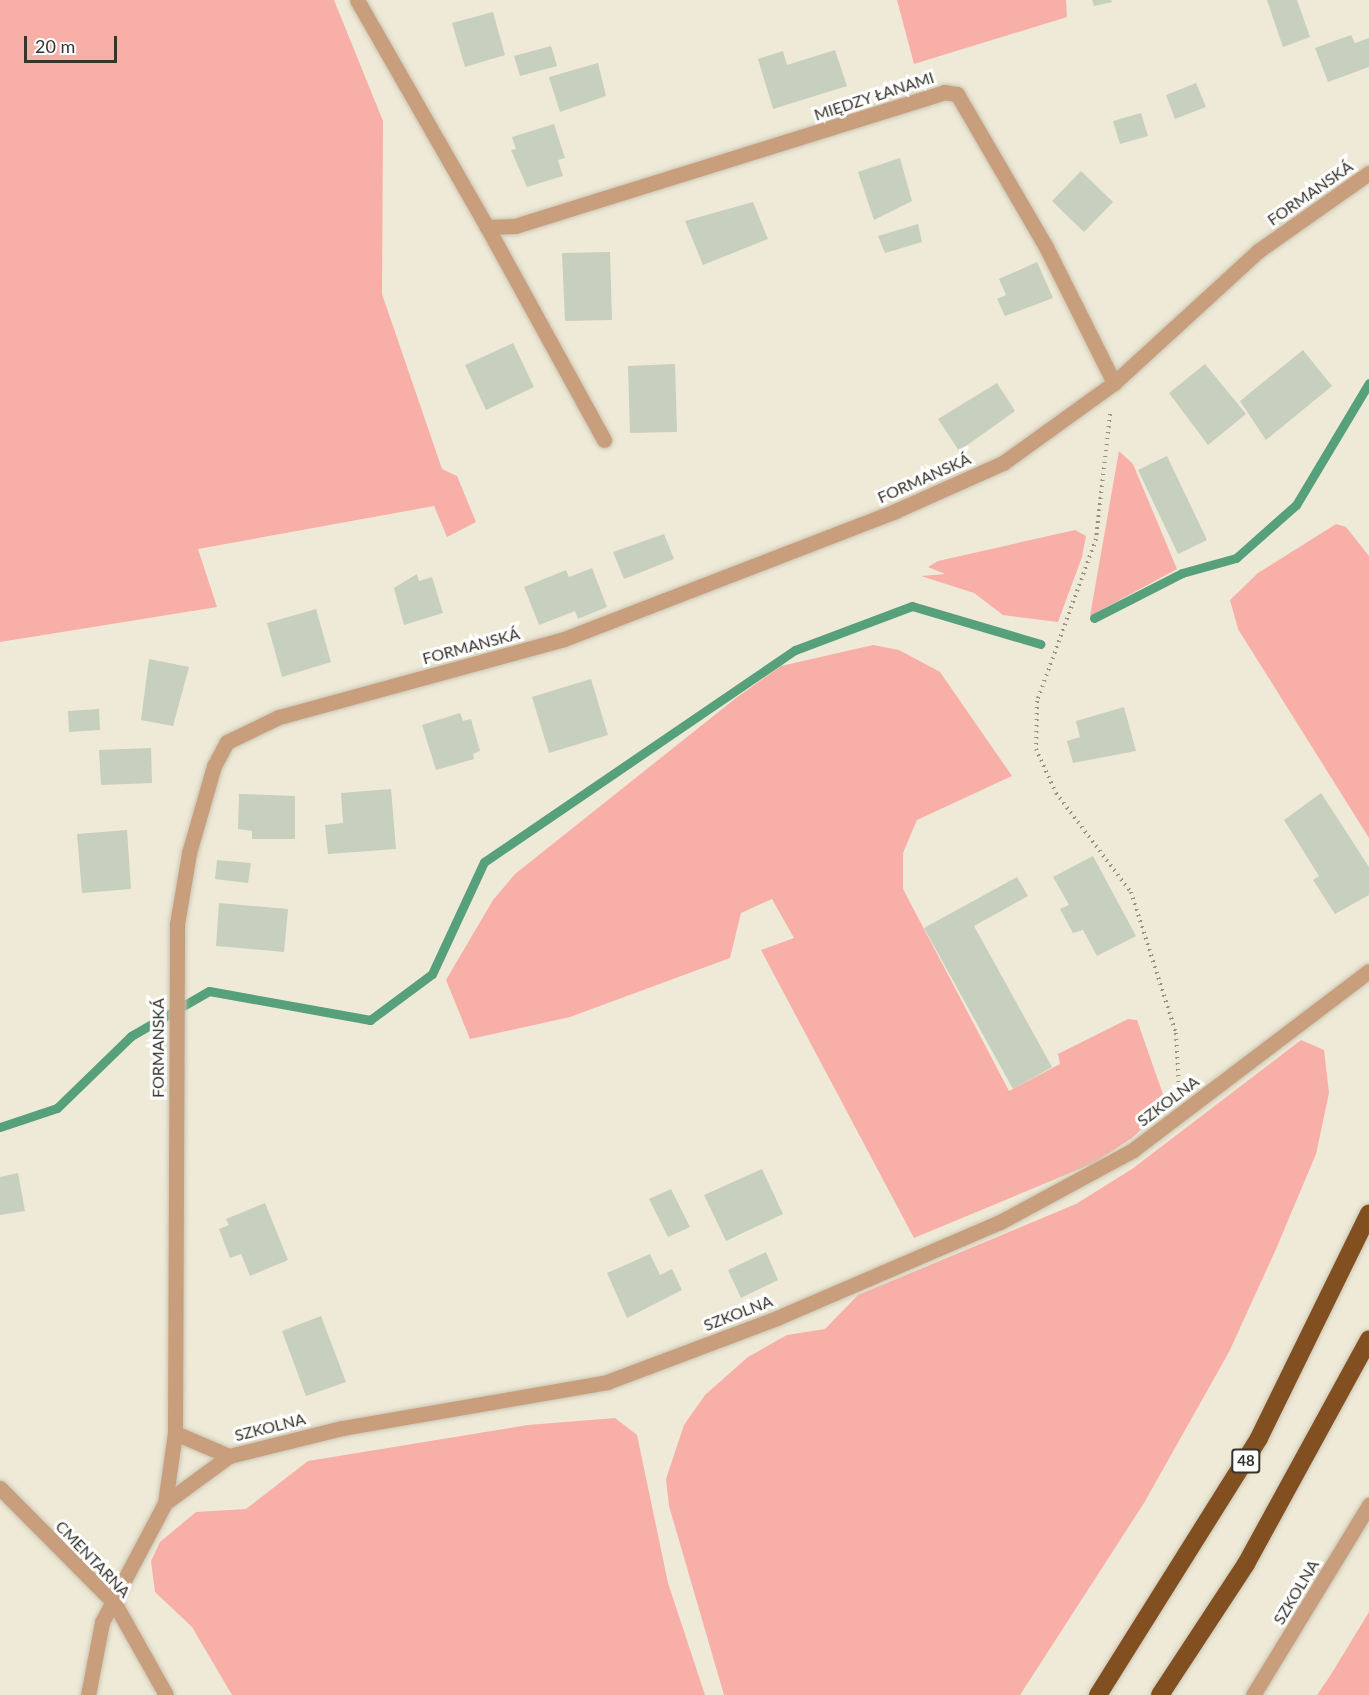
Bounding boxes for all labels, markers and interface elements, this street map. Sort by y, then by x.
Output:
scale bar [27,24,120,62]
text: 20 m [35,35,75,57]
street label: MIĘDZY ŁANAMI [811,67,937,125]
street label: FORMANSKÁ [1264,157,1356,229]
street label: FORMANSKÁ [875,449,973,507]
street label: FORMANSKÁ [420,624,522,668]
street label: FORMANSKÁ [148,998,168,1098]
street label: SZKOLNA [1133,1072,1203,1130]
street label: SZKOLNA [701,1291,775,1335]
street label: SZKOLNA [233,1409,307,1445]
road number: 48 [1231,1449,1261,1473]
street label: CMENTARNA [52,1517,134,1601]
street label: SZKOLNA [1269,1556,1323,1628]

